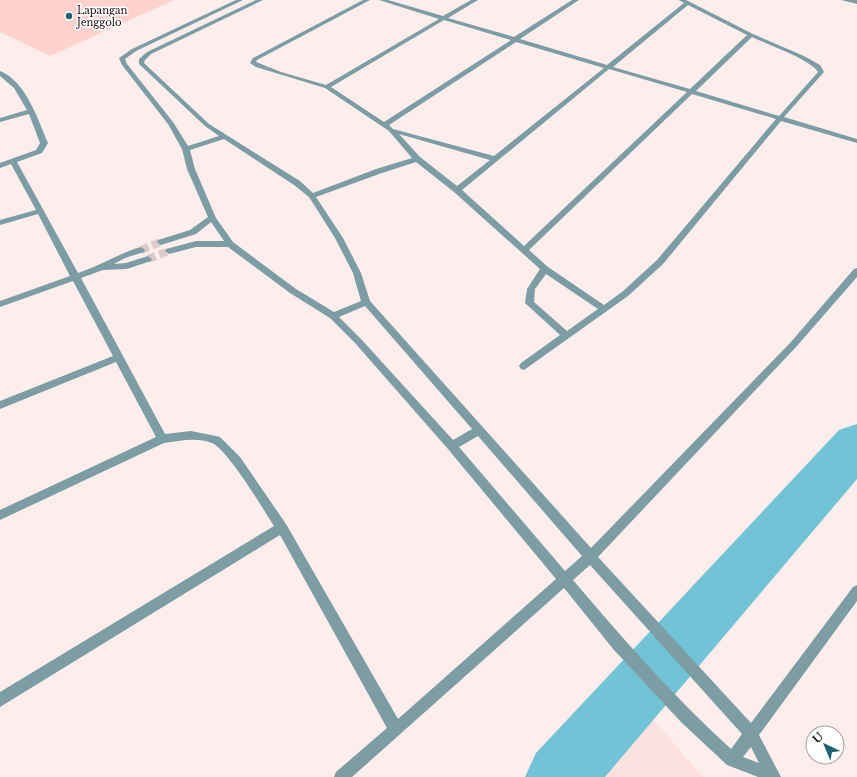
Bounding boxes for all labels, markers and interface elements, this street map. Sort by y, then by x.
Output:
place label: Lapangan Jenggolo [75,4,128,29]
marker: Lapangan Jenggolo [64,11,74,21]
north arrow [805,725,845,765]
text: U [810,729,827,746]

